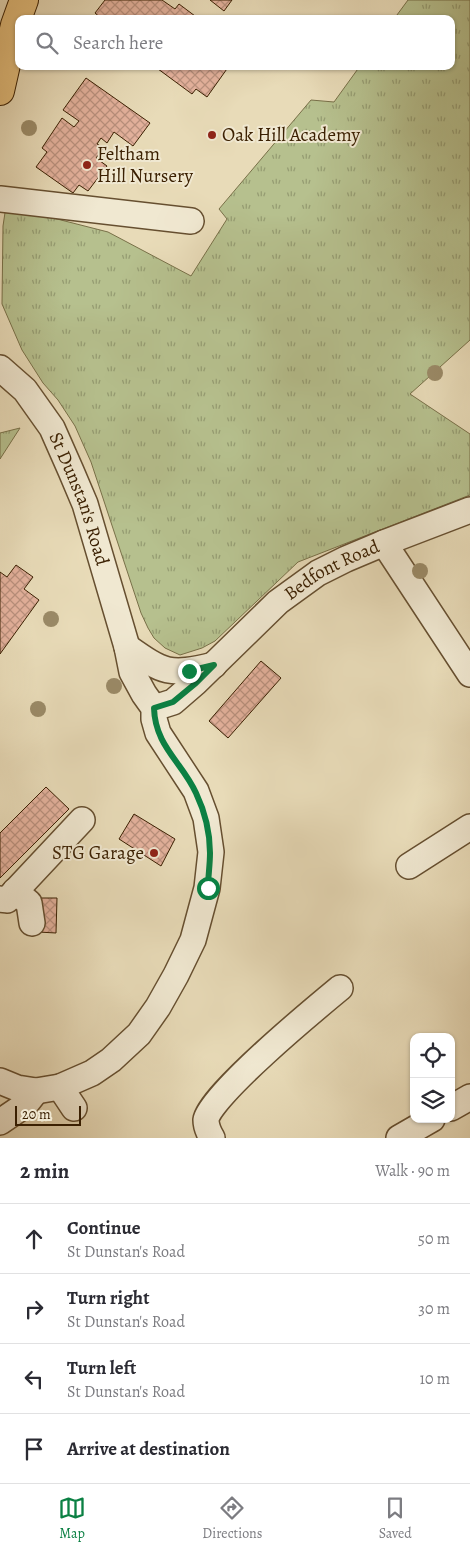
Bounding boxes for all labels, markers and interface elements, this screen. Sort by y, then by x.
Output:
search box [15,15,455,70]
icon: search [33,29,61,57]
text: Search here [73,30,163,56]
place label: Oak Hill Academy [222,122,360,148]
marker: Oak Hill Academy [206,129,218,141]
place label: Feltham Hill Nursery [97,141,193,189]
marker: Feltham Hill Nursery [81,159,93,171]
street label: St Dunstan's Road [43,428,116,569]
street label: Bedfont Road [279,533,384,606]
route end [178,660,201,683]
place label: STG Garage [52,840,144,866]
marker: STG Garage [148,847,160,859]
route start [197,877,220,900]
map controls [410,1033,455,1123]
button: locate [410,1033,455,1078]
button: layers [410,1078,455,1123]
scale bar [15,1103,81,1126]
text: 20 m [22,1105,51,1124]
text: 2 min [20,1157,69,1185]
text: Walk · 90 m [375,1160,450,1182]
text: Continue [67,1215,141,1241]
icon: ahead [20,1225,48,1253]
text: 50 m [418,1228,450,1250]
text: St Dunstan's Road [67,1241,185,1263]
text: Turn right [67,1285,149,1311]
icon: right [20,1295,48,1323]
text: 30 m [418,1298,450,1320]
text: St Dunstan's Road [67,1311,185,1333]
text: Turn left [67,1355,136,1381]
icon: left [20,1365,48,1393]
text: 10 m [420,1368,450,1390]
text: St Dunstan's Road [67,1381,185,1403]
icon: arrive [20,1435,48,1463]
text: Arrive at destination [67,1436,230,1462]
tab: Map [58,1494,86,1543]
tab: Directions [202,1494,262,1543]
tab: Saved [379,1494,412,1543]

